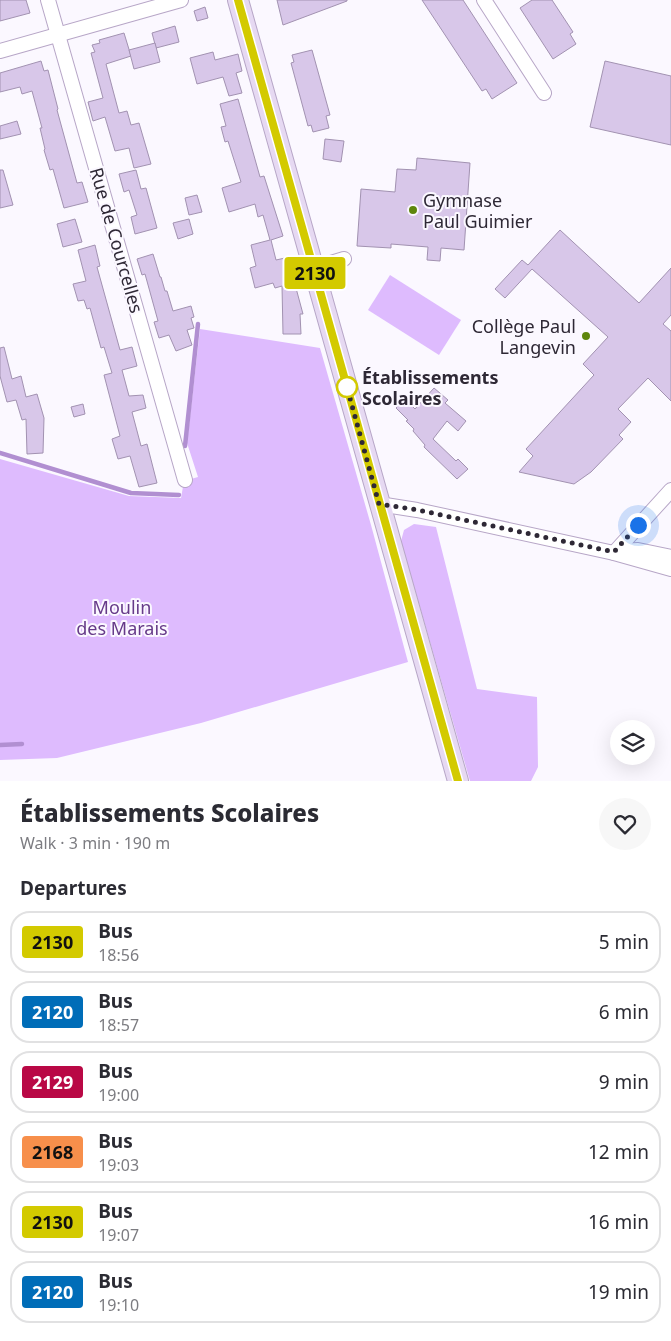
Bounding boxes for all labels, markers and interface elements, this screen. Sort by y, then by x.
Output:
street label: Rue de Courcelles [85,164,149,316]
place label: Gymnase Paul Guimier [423,188,533,233]
marker: Gymnase Paul Guimier [407,204,419,216]
line badge: 2130 [280,257,350,289]
text: 2130 [294,261,336,285]
place label: Collège Paul Langevin [472,314,576,359]
marker: Collège Paul Langevin [580,330,592,342]
place label: Établissements Scolaires [362,365,498,410]
marker: Établissements Scolaires [336,376,358,398]
your location [626,513,651,538]
park label: Moulin des Marais [76,595,168,640]
map controls [610,720,655,765]
button: layers [610,720,655,765]
text: Établissements Scolaires [20,796,319,829]
button: heart [599,798,651,850]
text: Walk · 3 min · 190 m [20,832,170,854]
text: Departures [20,875,127,901]
text: Bus [98,918,133,944]
text: 5 min [599,929,649,955]
text: 2130 [32,930,73,954]
text: 18:56 [98,944,139,966]
text: Bus [98,988,133,1014]
text: 6 min [599,999,649,1025]
text: 2120 [32,1000,73,1024]
text: 18:57 [98,1014,139,1036]
text: Bus [98,1058,133,1084]
text: 9 min [599,1069,649,1095]
text: 2129 [32,1070,73,1094]
text: 19:00 [98,1084,139,1106]
text: Bus [98,1128,133,1154]
text: 12 min [588,1139,649,1165]
text: 2168 [32,1140,73,1164]
text: 19:03 [98,1154,139,1176]
text: Bus [98,1198,133,1224]
text: 16 min [588,1209,649,1235]
text: 2130 [32,1210,73,1234]
text: 19:07 [98,1224,139,1246]
text: Bus [98,1268,133,1294]
text: 19 min [588,1279,649,1305]
text: 2120 [32,1280,73,1304]
text: 19:10 [98,1294,139,1316]

